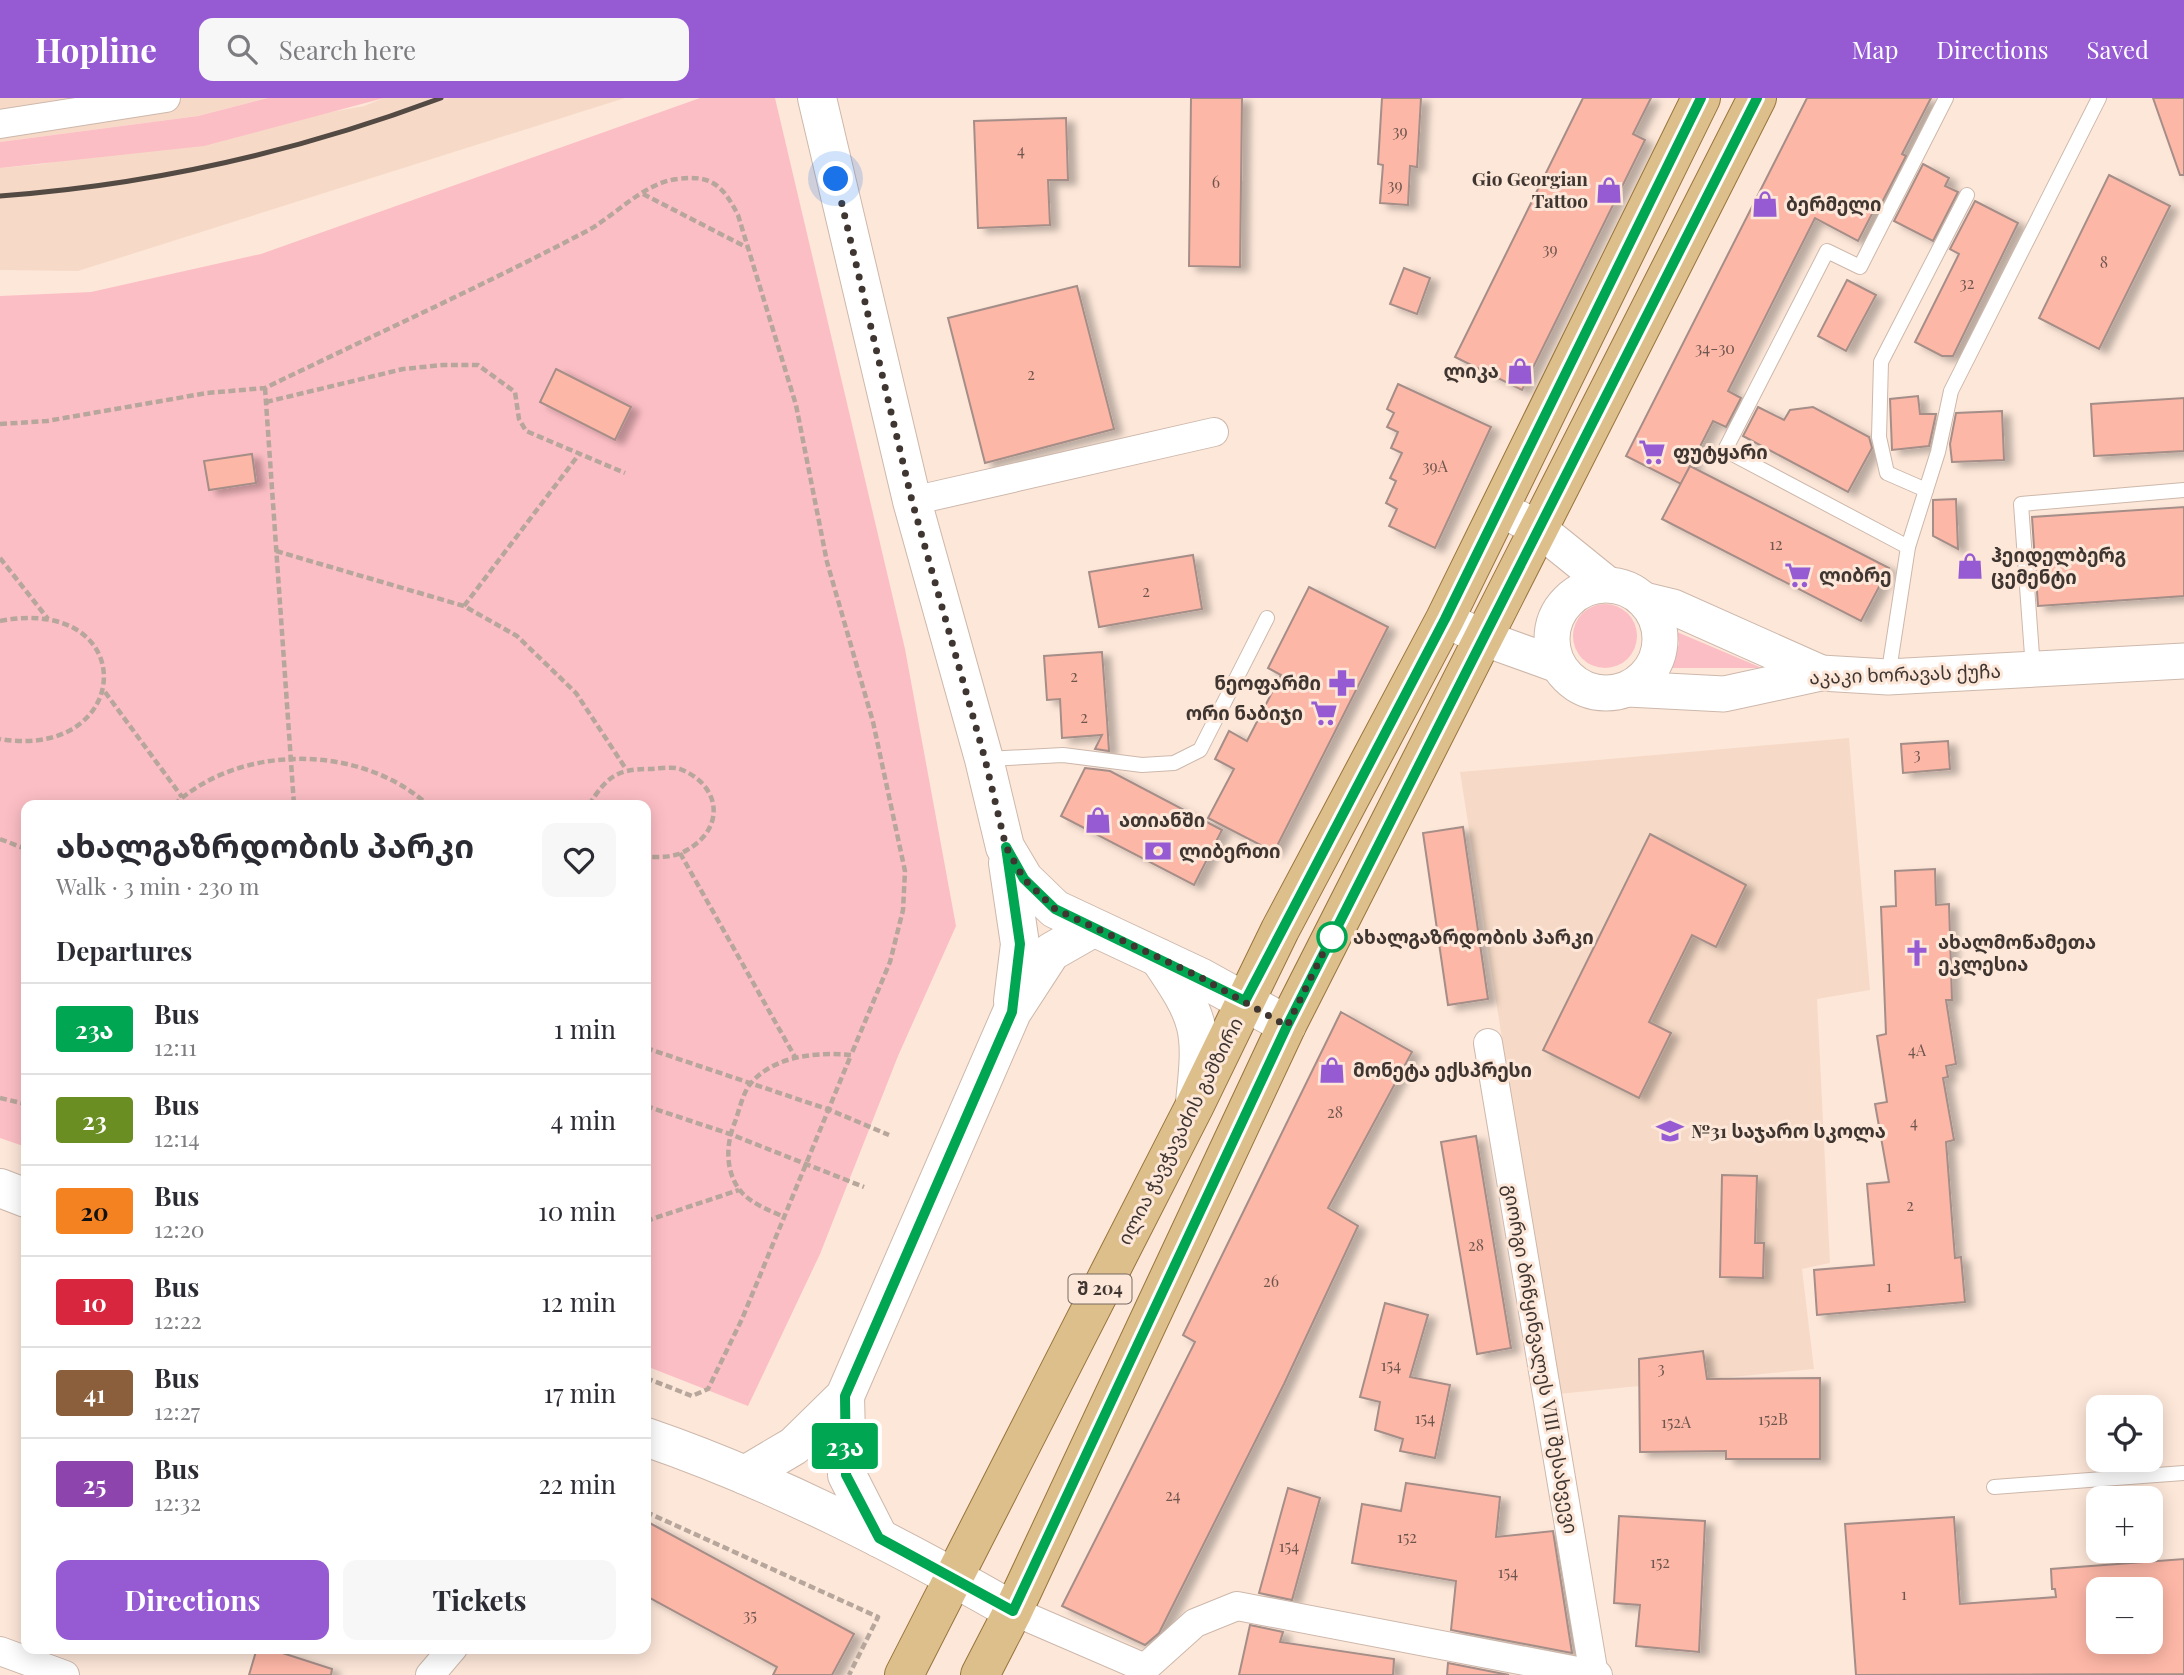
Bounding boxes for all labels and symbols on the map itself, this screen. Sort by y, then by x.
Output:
house number: 39 [1392,120,1408,141]
house number: 4 [1017,139,1025,160]
your location [818,161,853,196]
place label: Gio Georgian Tattoo [1472,165,1588,213]
house number: 6 [1212,171,1220,192]
house number: 39 [1387,174,1403,195]
shop icon: Gio Georgian Tattoo [1594,175,1624,205]
shop icon: ბერმელი [1750,189,1780,219]
place label: ბერმელი [1786,190,1882,216]
house number: 39 [1542,238,1558,259]
house number: 8 [2100,251,2108,272]
house number: 32 [1960,272,1974,293]
house number: 34-30 [1695,337,1735,358]
shop icon: ლიკა [1505,356,1535,386]
place label: ლიკა [1443,357,1499,383]
house number: 2 [1027,363,1035,384]
supermarket icon: ფუტყარი [1637,437,1667,467]
place label: ფუტყარი [1673,438,1768,464]
house number: 39A [1422,455,1449,476]
house number: 12 [1769,533,1783,554]
place label: ჰეიდელბერგ ცემენტი [1991,541,2126,589]
shop icon: ჰეიდელბერგ ცემენტი [1955,551,1985,581]
supermarket icon: ლიბრე [1783,560,1813,590]
place label: ლიბრე [1819,561,1892,587]
house number: 2 [1142,580,1150,601]
street label: აკაკი ხორავას ქუჩა [1809,657,2001,689]
house number: 2 [1070,665,1078,686]
pharmacy icon: ნეოფარმი [1327,668,1357,698]
place label: ნეოფარმი [1214,669,1321,695]
supermarket icon: ორი ნაბიჯი [1309,698,1339,728]
place label: ორი ნაბიჯი [1186,699,1303,725]
house number: 2 [1080,706,1088,727]
house number: 3 [1913,743,1921,764]
shop icon: ათიანში [1083,805,1113,835]
place label: ათიანში [1119,806,1205,832]
bank icon: ლიბერთი [1143,836,1173,866]
place label: ლიბერთი [1179,837,1281,863]
marker: ახალგაზრდობის პარკი [1317,922,1347,952]
place label: ახალგაზრდობის პარკი [1353,923,1594,950]
place label: ახალმოწამეთა ეკლესია [1938,928,2096,976]
church icon: ახალმოწამეთა ეკლესია [1902,938,1932,968]
street label: ილია ჭავჭავაძის გამზირი [1110,1013,1249,1249]
house number: 4A [1908,1039,1927,1060]
shop icon: მონეტა ექსპრესი [1317,1055,1347,1085]
place label: მონეტა ექსპრესი [1353,1056,1532,1082]
house number: 28 [1327,1101,1343,1122]
house number: 4 [1910,1111,1918,1132]
school or university icon: №31 საჯარო სკოლა [1655,1116,1685,1146]
place label: №31 საჯარო სკოლა [1691,1117,1886,1143]
street label: გიორგი ბრწყინვალეს VIII შესახვევი [1497,1182,1586,1536]
house number: 2 [1906,1194,1914,1215]
house number: 28 [1468,1234,1484,1255]
house number: 26 [1263,1270,1279,1291]
road number: შ 204 [1068,1274,1132,1304]
house number: 1 [1886,1275,1892,1296]
house number: 154 [1381,1354,1401,1375]
house number: 3 [1657,1357,1665,1378]
house number: 154 [1415,1407,1435,1428]
house number: 152B [1758,1408,1788,1429]
house number: 152A [1661,1411,1692,1432]
line badge: 23ა [805,1423,885,1469]
house number: 24 [1165,1484,1181,1505]
house number: 152 [1397,1526,1417,1547]
house number: 154 [1279,1535,1299,1556]
house number: 152 [1650,1551,1670,1572]
house number: 154 [1498,1561,1518,1582]
house number: 1 [1901,1583,1907,1604]
house number: 35 [743,1604,757,1625]

